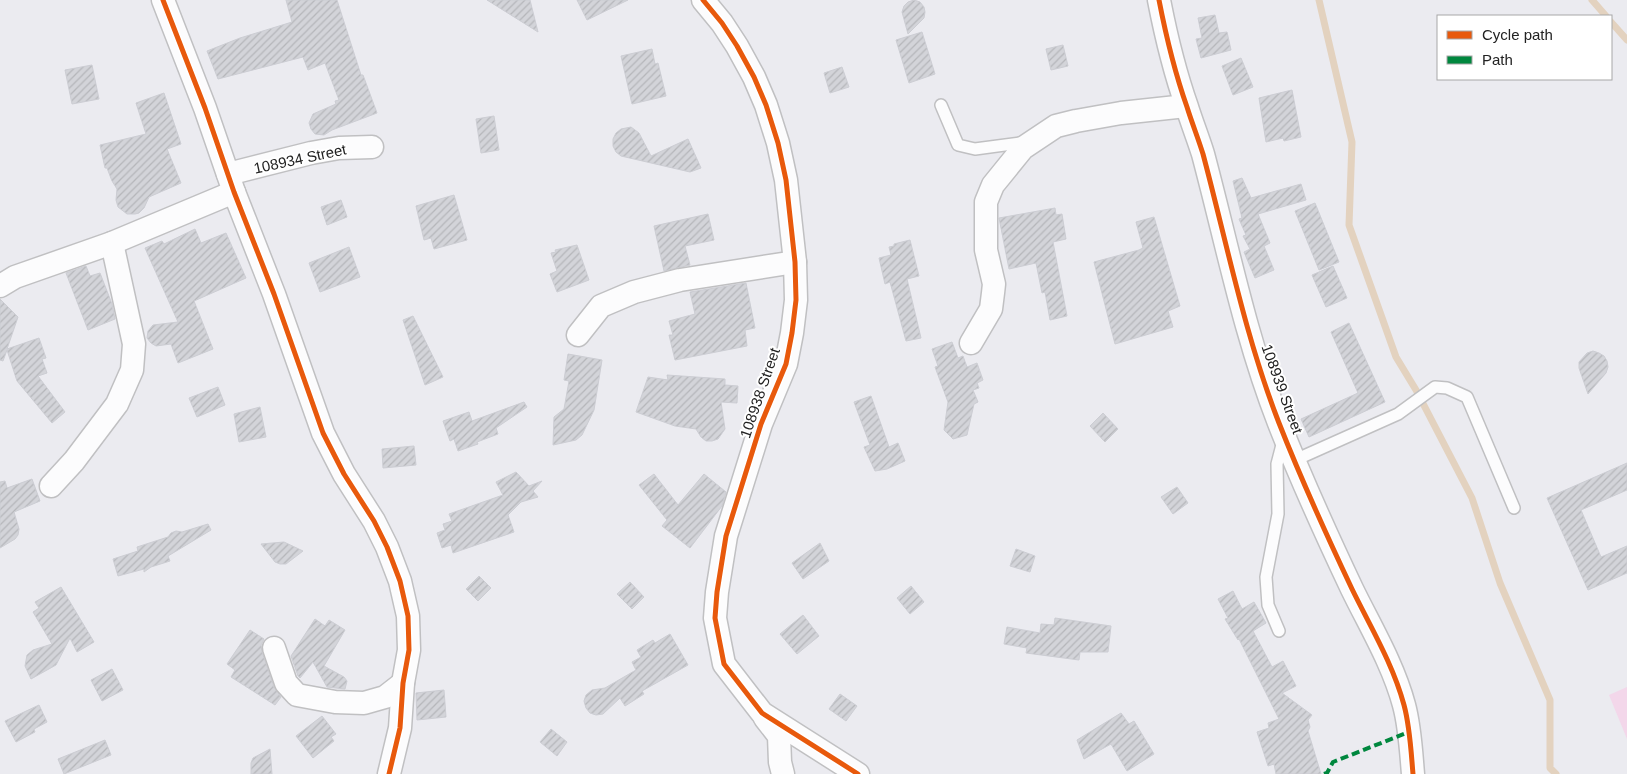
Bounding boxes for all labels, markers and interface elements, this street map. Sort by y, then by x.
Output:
legend [1437,15,1612,80]
text: Cycle path [1482,26,1553,43]
text: Path [1482,51,1513,68]
street label: 108934 Street [252,140,349,177]
street label: 108939 Street [1258,342,1307,437]
street label: 108938 Street [736,345,783,440]

